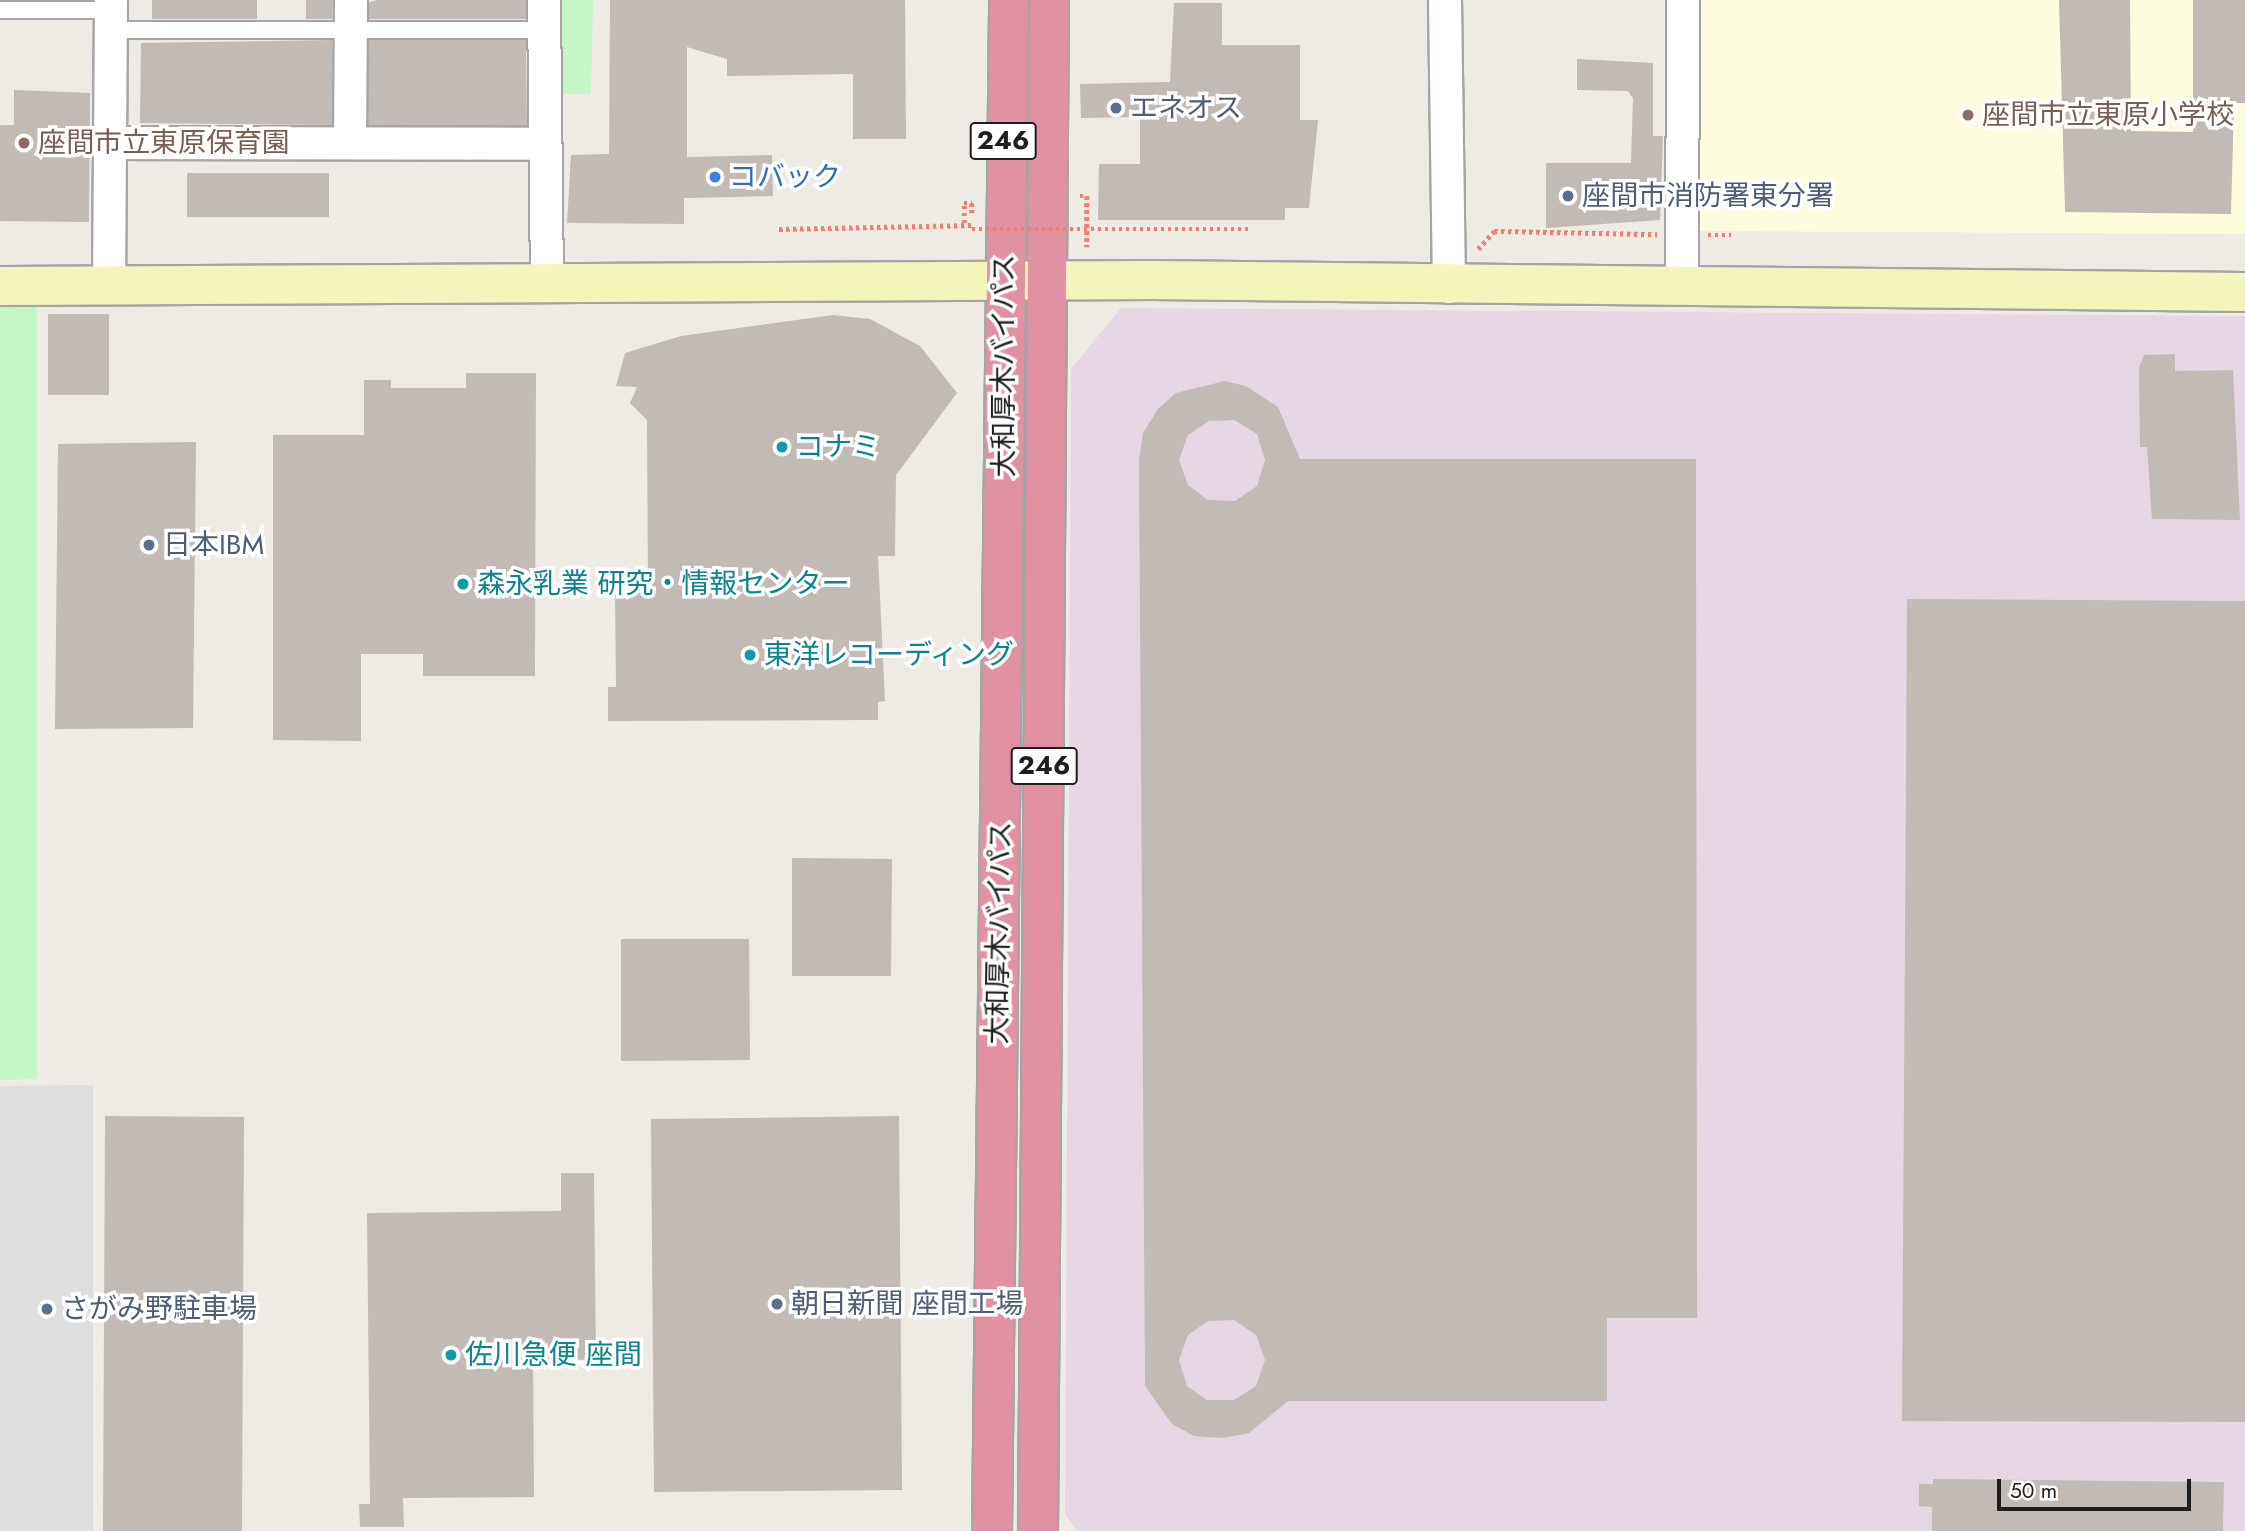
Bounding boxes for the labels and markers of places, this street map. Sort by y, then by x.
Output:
place label: エネオス [1130,91,1242,125]
place label: 座間市立東原小学校 [1982,98,2234,132]
marker: エネオス [1108,100,1124,116]
marker: 座間市立東原小学校 [1960,107,1976,123]
place label: 座間市立東原保育園 [38,126,290,160]
marker: 座間市立東原保育園 [16,135,32,151]
place label: コバック [729,160,841,194]
marker: コバック [707,169,723,185]
place label: 座間市消防署東分署 [1582,179,1834,213]
marker: 座間市消防署東分署 [1560,188,1576,204]
place label: コナミ [796,430,880,464]
marker: コナミ [774,439,790,455]
place label: 日本IBM [163,528,264,562]
marker: 日本IBM [141,537,157,553]
place label: 森永乳業 研究・情報センター [477,567,849,601]
marker: 森永乳業 研究・情報センター [455,576,471,592]
place label: 東洋レコーディング [764,638,1016,672]
marker: 東洋レコーディング [742,647,758,663]
place label: 朝日新聞 座間工場 [791,1287,1023,1321]
place label: さがみ野駐車場 [61,1292,257,1326]
marker: 朝日新聞 座間工場 [769,1296,785,1312]
marker: さがみ野駐車場 [39,1301,55,1317]
place label: 佐川急便 座間 [465,1338,641,1372]
marker: 佐川急便 座間 [443,1347,459,1363]

